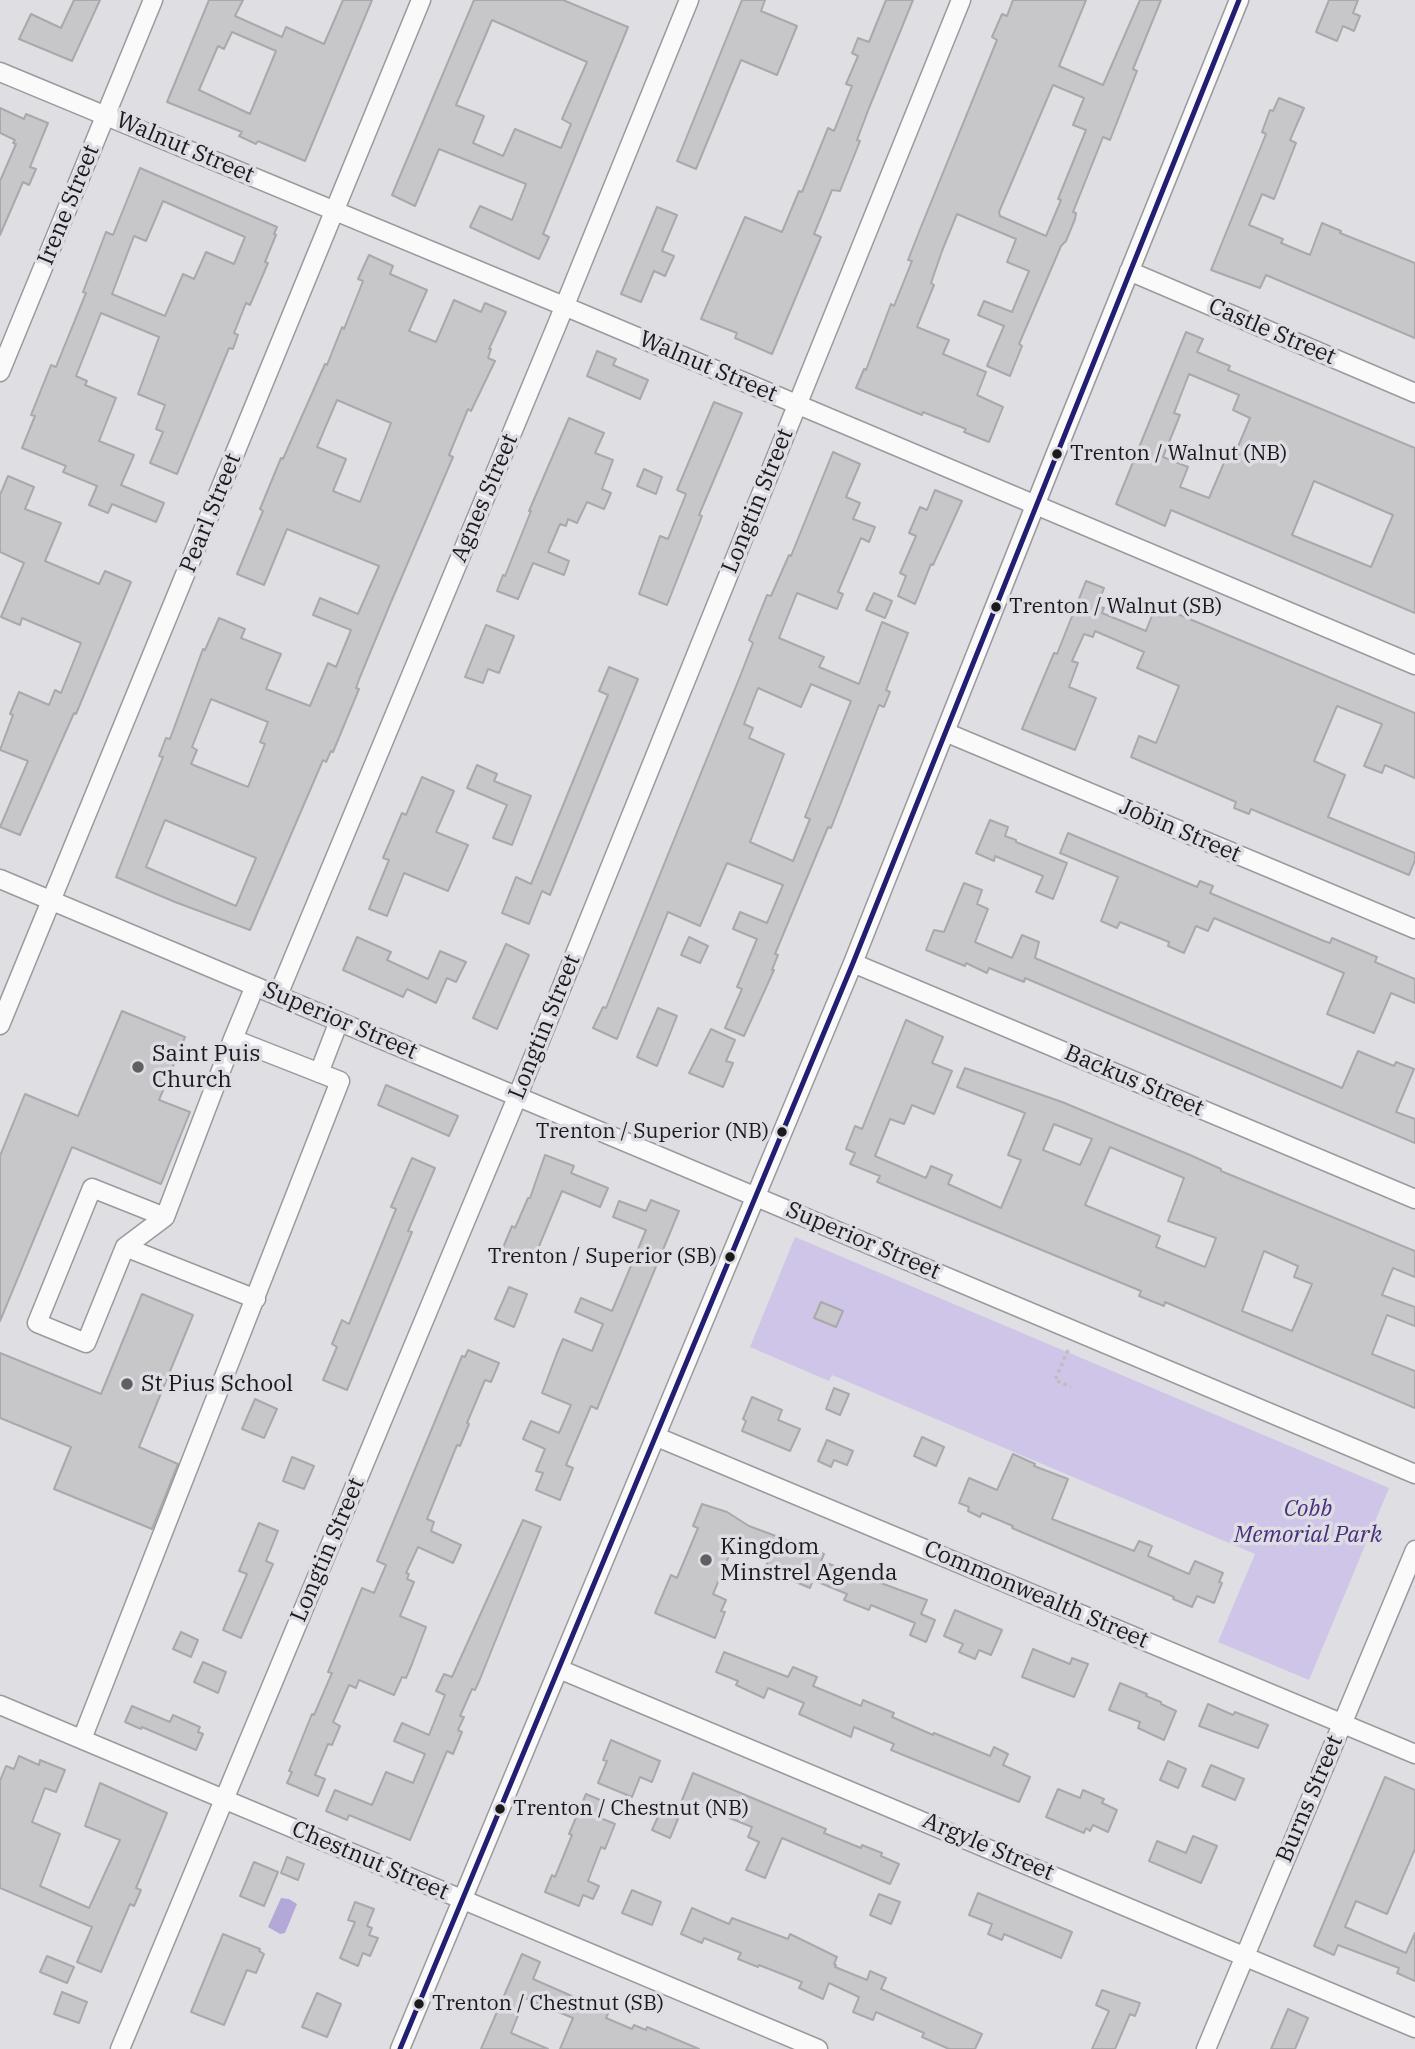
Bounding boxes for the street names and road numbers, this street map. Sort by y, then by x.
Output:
street label: Walnut Street [112,107,258,189]
street label: Irene Street [32,141,106,269]
street label: Castle Street [1204,293,1340,371]
street label: Walnut Street [635,326,781,408]
street label: Longtin Street [716,425,800,577]
street label: Agnes Street [446,430,524,566]
street label: Pearl Street [175,449,247,577]
street label: Jobin Street [1115,793,1245,869]
street label: Longtin Street [503,951,587,1103]
street label: Superior Street [259,976,421,1066]
street label: Backus Street [1060,1039,1208,1123]
street label: Superior Street [782,1196,944,1286]
street label: Longtin Street [285,1474,371,1626]
street label: Commonwealth Street [920,1535,1152,1655]
street label: Burns Street [1271,1731,1349,1867]
street label: Argyle Street [918,1807,1058,1887]
street label: Chestnut Street [287,1816,453,1906]

